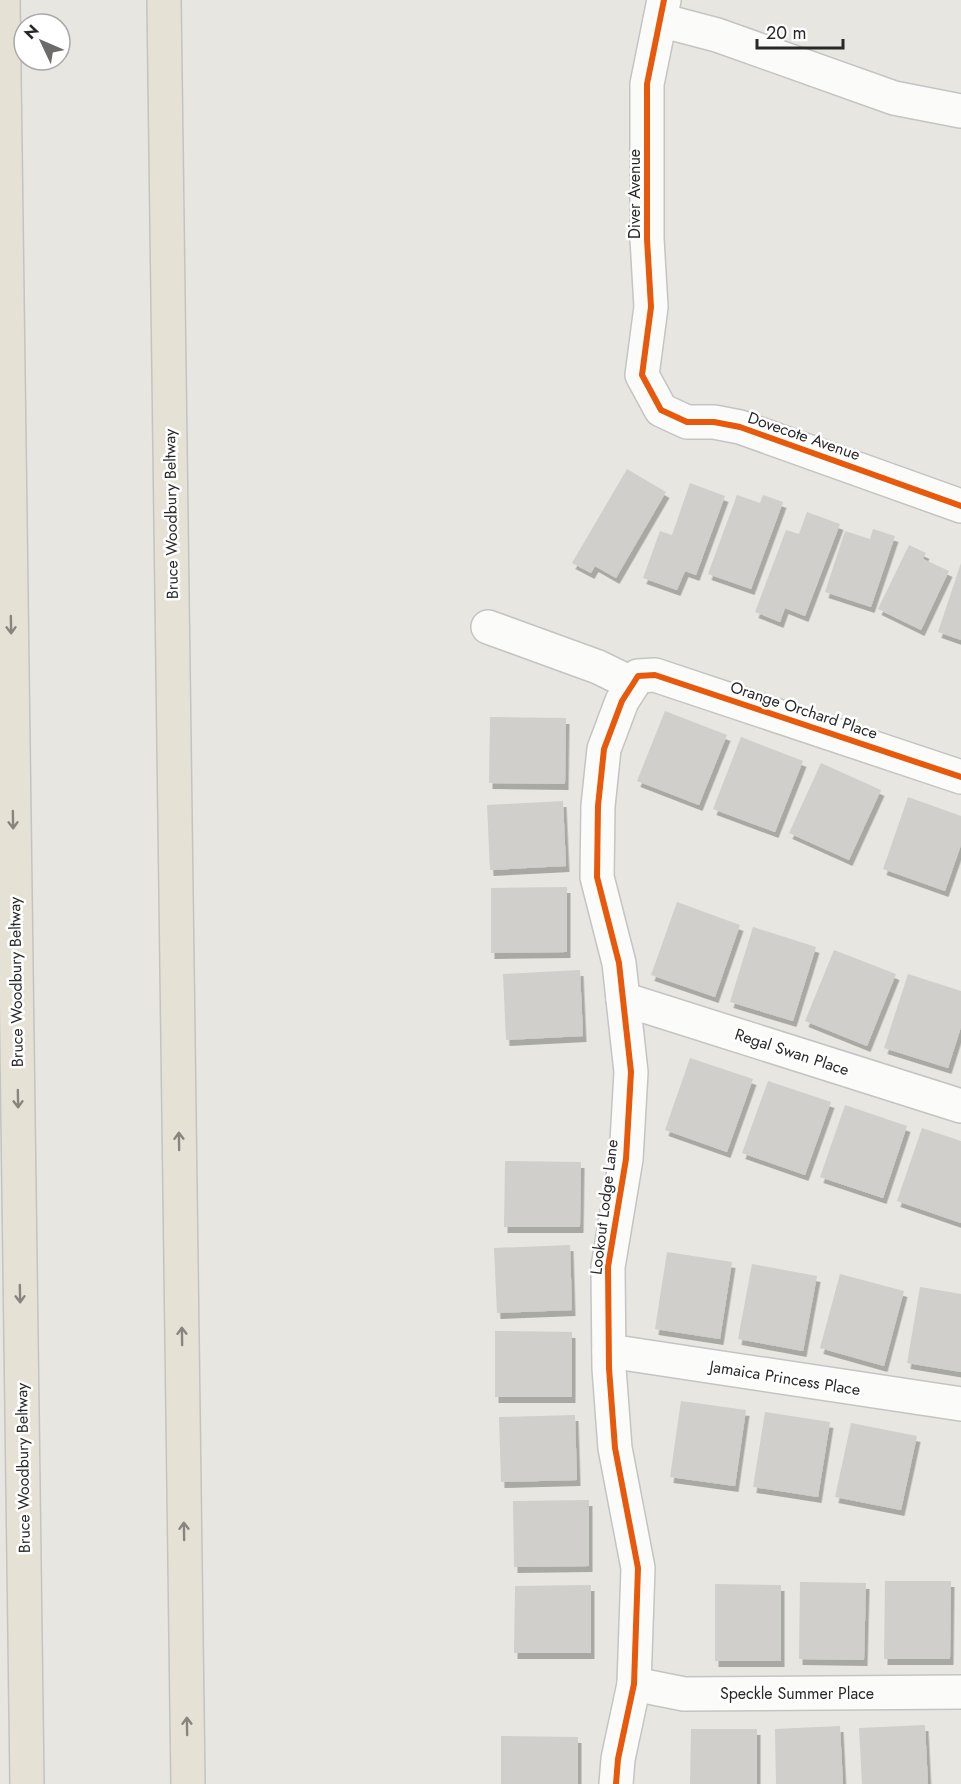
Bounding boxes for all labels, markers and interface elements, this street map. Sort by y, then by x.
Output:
north arrow [12,12,72,72]
scale bar [757,12,842,50]
text: N [19,19,44,44]
text: 20 m [766,20,806,46]
street label: Diver Avenue [623,149,646,239]
street label: Dovecote Avenue [745,406,863,466]
street label: Bruce Woodbury Beltway [158,428,184,599]
one-way arrow [5,615,17,635]
street label: Orange Orchard Place [727,675,881,745]
one-way arrow [8,810,19,830]
street label: Bruce Woodbury Beltway [3,896,29,1067]
street label: Regal Swan Place [732,1023,852,1081]
one-way arrow [12,1089,23,1109]
one-way arrow [173,1131,185,1151]
street label: Lookout Lodge Lane [584,1138,624,1276]
one-way arrow [14,1284,26,1304]
one-way arrow [176,1326,188,1346]
street label: Jamaica Princess Place [706,1354,862,1401]
street label: Bruce Woodbury Beltway [10,1382,36,1553]
one-way arrow [178,1521,190,1541]
street label: Speckle Summer Place [720,1682,874,1705]
one-way arrow [181,1716,193,1736]

